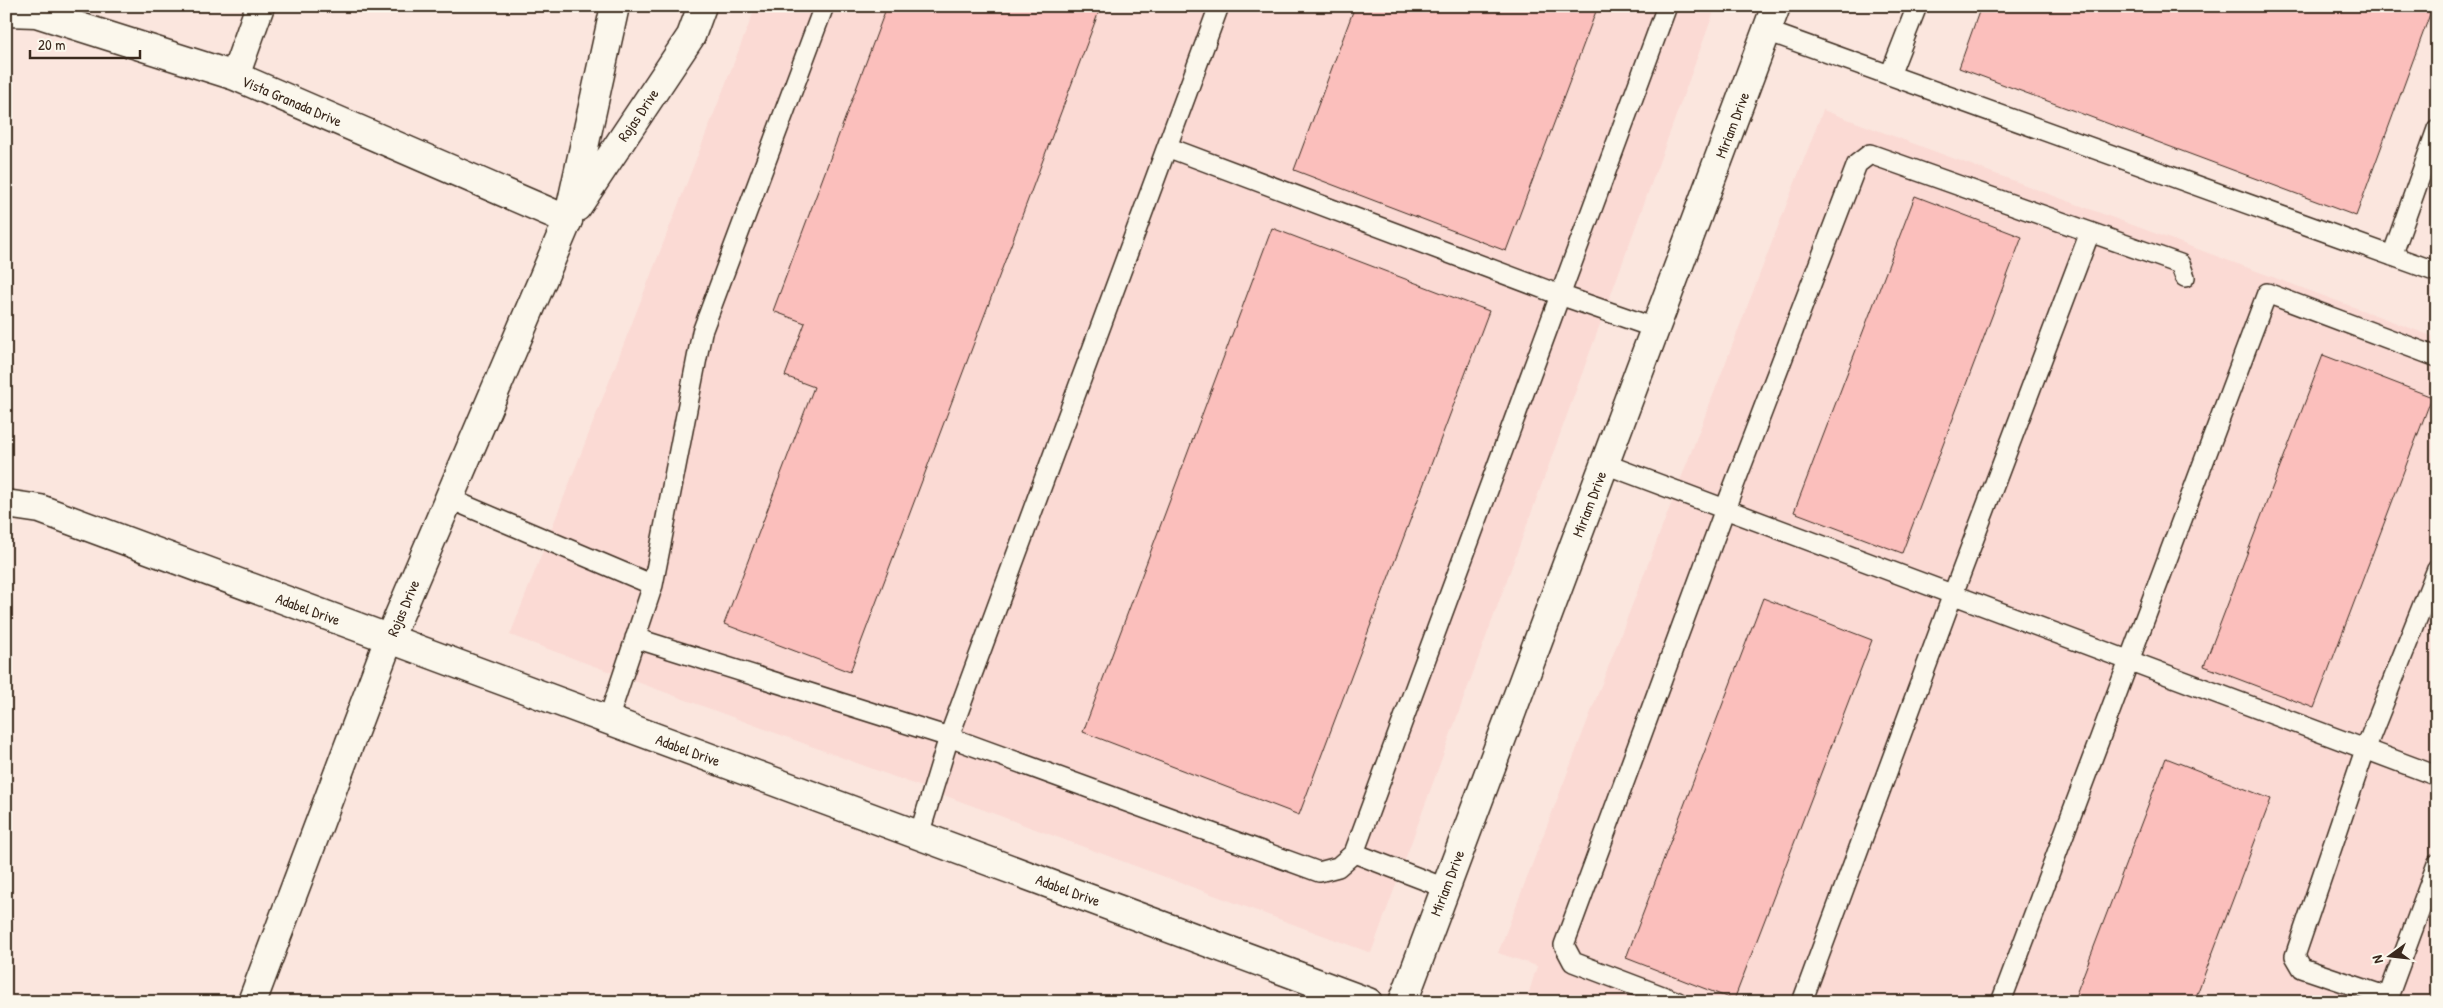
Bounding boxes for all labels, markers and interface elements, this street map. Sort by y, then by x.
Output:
scale bar [30,28,140,60]
text: 20 m [38,34,65,55]
street label: Vista Granada Drive [239,70,345,132]
street label: Rojas Drive [613,84,663,146]
street label: Miriam Drive [1710,89,1754,161]
street label: Miriam Drive [1567,468,1611,540]
street label: Rojas Drive [382,576,424,640]
street label: Adabel Drive [273,588,343,630]
street label: Adabel Drive [653,729,723,771]
street label: Miriam Drive [1425,847,1469,919]
street label: Adabel Drive [1033,869,1103,911]
north arrow [2366,930,2416,980]
text: N [2367,953,2387,966]

